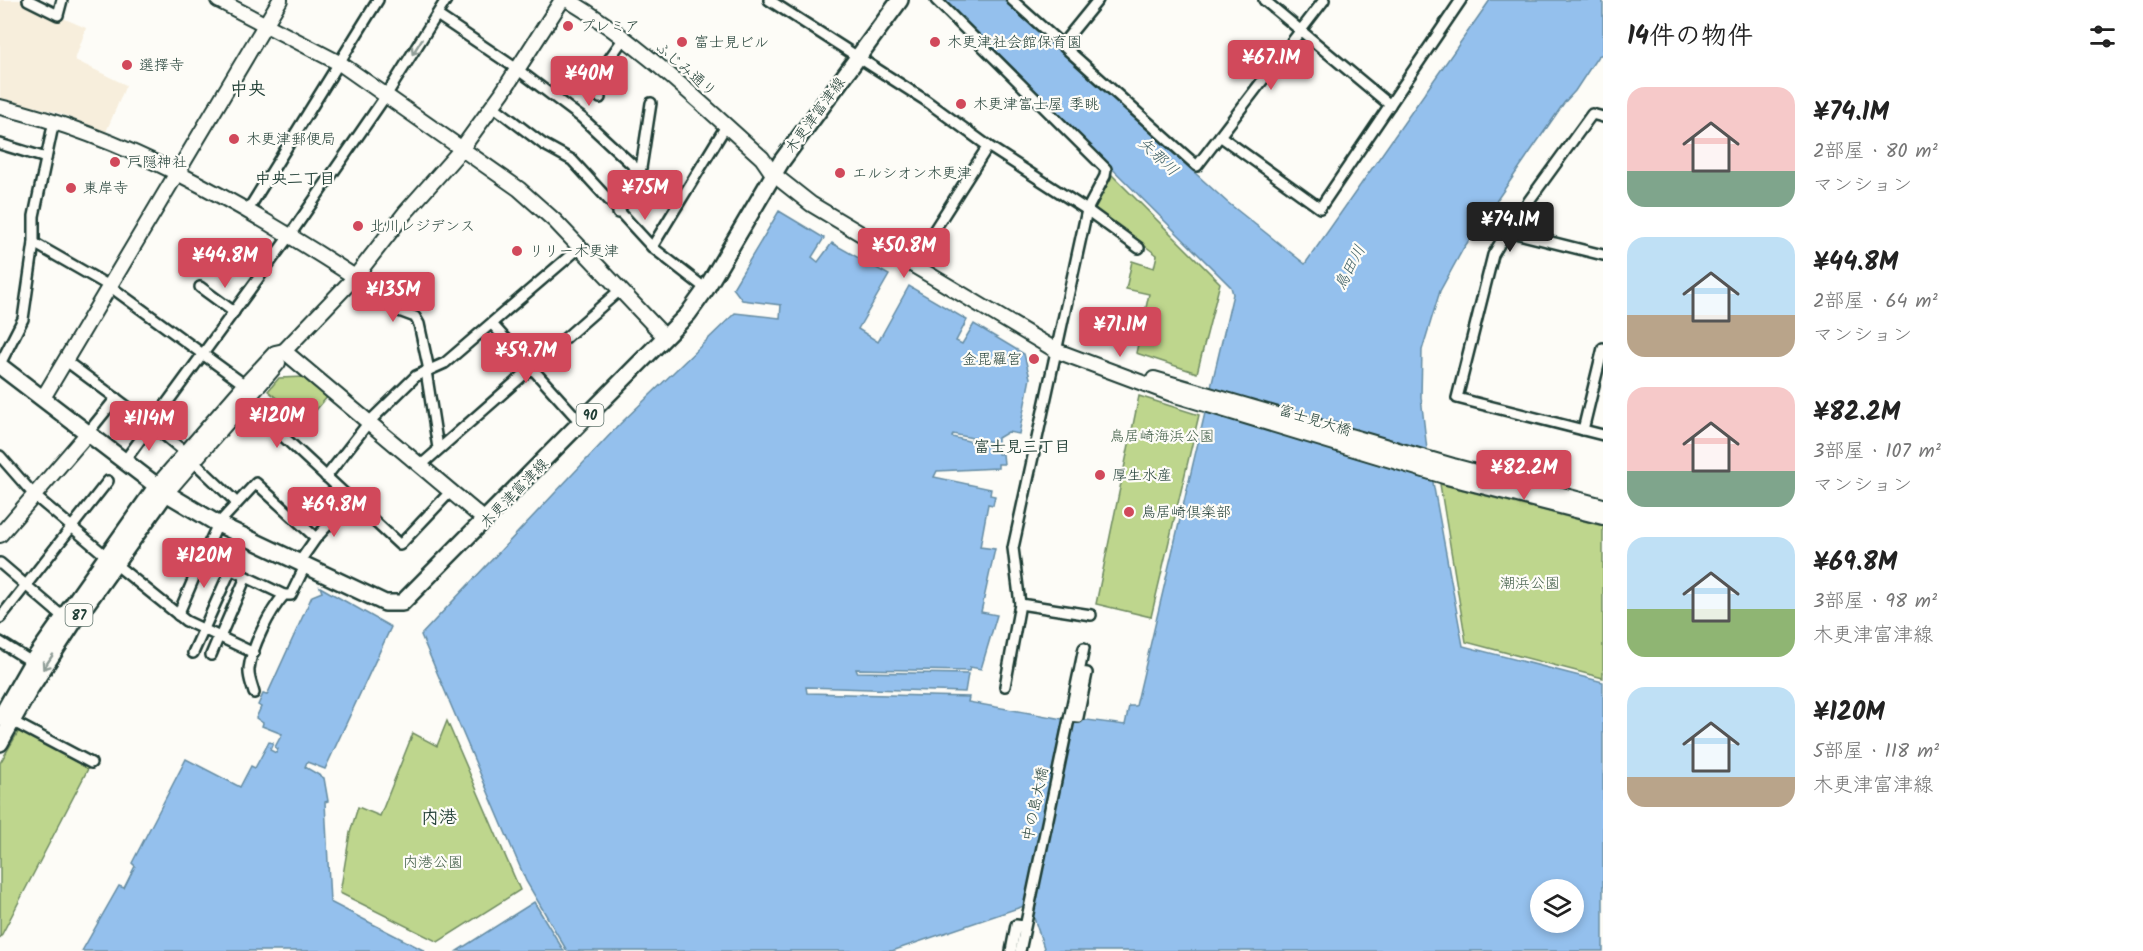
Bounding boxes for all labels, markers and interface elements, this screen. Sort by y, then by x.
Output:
place label: プレミア [580,15,640,39]
text: 14件の物件 [1627,16,1753,58]
marker: プレミア [561,19,575,33]
icon: filters [2086,20,2119,53]
place label: 富士見ビル [694,31,769,55]
place label: 木更津社会館保育園 [947,31,1082,55]
marker: 富士見ビル [675,35,689,49]
marker: 木更津社会館保育園 [928,35,942,49]
street label: ふじみ通り [649,36,722,103]
one-way arrow [410,38,422,55]
pin: ¥67.1M [1222,40,1320,91]
text: ¥67.1M [1242,43,1300,75]
place label: 選擇寺 [139,54,184,78]
pin: ¥40M [553,56,625,107]
marker: 選擇寺 [120,58,134,72]
text: ¥40M [565,59,613,91]
street label: 木更津富津線 [780,72,852,159]
district label: 中央 [230,76,266,105]
text: ¥74.1M [1813,92,1889,134]
place label: 木更津富士屋 季眺 [973,93,1099,117]
marker: 木更津富士屋 季眺 [954,97,968,111]
icon: home [1675,111,1747,183]
place label: 木更津郵便局 [246,128,336,152]
marker: 木更津郵便局 [227,132,241,146]
water label: 矢那川 [1132,132,1184,183]
text: 2部屋 · 80 m² [1813,136,1938,168]
place label: 戸隠神社 [127,151,187,175]
marker: 戸隠神社 [108,155,122,169]
place label: エルシオン木更津 [852,162,972,186]
marker: エルシオン木更津 [833,166,847,180]
district label: 中央二丁目 [255,167,335,192]
pin: ¥75M [609,170,681,221]
text: マンション [1813,170,1912,202]
text: ¥75M [622,173,668,205]
place label: 東岸寺 [83,177,128,201]
marker: 東岸寺 [64,181,78,195]
pin: ¥74.1M [1461,202,1559,253]
text: ¥74.1M [1481,205,1539,237]
place label: 北川レジデンス [370,215,475,239]
marker: 北川レジデンス [351,219,365,233]
pin: ¥50.8M [855,228,953,279]
text: ¥50.8M [872,231,936,263]
pin: ¥44.8M [176,238,274,289]
place label: リリー木更津 [529,240,619,264]
text: ¥44.8M [192,241,258,273]
water label: 鳥田川 [1328,241,1373,295]
text: ¥44.8M [1813,242,1899,284]
marker: リリー木更津 [510,244,524,258]
icon: home [1675,261,1747,333]
pin: ¥135M [351,272,435,323]
text: ¥135M [366,275,420,307]
text: 2部屋 · 64 m² [1813,286,1938,318]
pin: ¥71.1M [1071,307,1169,358]
text: ¥71.1M [1093,310,1147,342]
text: マンション [1813,320,1912,352]
pin: ¥59.7M [477,333,575,384]
text: ¥59.7M [495,336,557,368]
place label: 金毘羅宮 [962,348,1022,372]
marker: 金毘羅宮 [1027,352,1041,366]
text: ¥82.2M [1813,392,1900,434]
pin: ¥120M [235,398,319,449]
street label: 富士見大橋 [1275,399,1354,443]
pin: ¥114M [107,401,191,452]
text: ¥120M [249,401,305,433]
text: ¥114M [124,404,174,436]
road number: 90 [576,404,604,426]
icon: home [1675,411,1747,483]
park label: 鳥居崎海浜公園 [1109,425,1215,449]
district label: 富士見三丁目 [974,435,1070,460]
text: 3部屋 · 107 m² [1813,436,1941,468]
pin: ¥82.2M [1475,450,1573,501]
street label: 木更津富津線 [475,453,555,534]
text: ¥82.2M [1490,453,1558,485]
place label: 厚生水産 [1112,464,1172,488]
marker: 厚生水産 [1093,468,1107,482]
text: マンション [1813,470,1912,502]
pin: ¥69.8M [285,487,383,538]
text: ¥69.8M [302,490,366,522]
place label: 鳥居崎倶楽部 [1141,501,1231,525]
marker: 鳥居崎倶楽部 [1122,505,1136,519]
pin: ¥120M [162,538,246,589]
text: ¥120M [176,541,232,573]
text: ¥69.8M [1813,542,1897,584]
icon: home [1675,561,1747,633]
park label: 潮浜公園 [1500,572,1560,596]
text: 3部屋 · 98 m² [1813,586,1937,618]
road number: 87 [66,604,92,626]
text: 木更津富津線 [1813,620,1933,652]
one-way arrow [42,653,54,669]
text: ¥120M [1813,692,1885,734]
icon: home [1675,711,1747,783]
text: 5部屋 · 118 m² [1813,736,1939,768]
street label: 中の島大橋 [1016,765,1056,843]
text: 木更津富津線 [1813,770,1933,802]
district label: 内港 [421,804,457,833]
park label: 内港公園 [403,851,463,875]
map controls [1530,879,1584,933]
button: layers [1530,879,1584,933]

